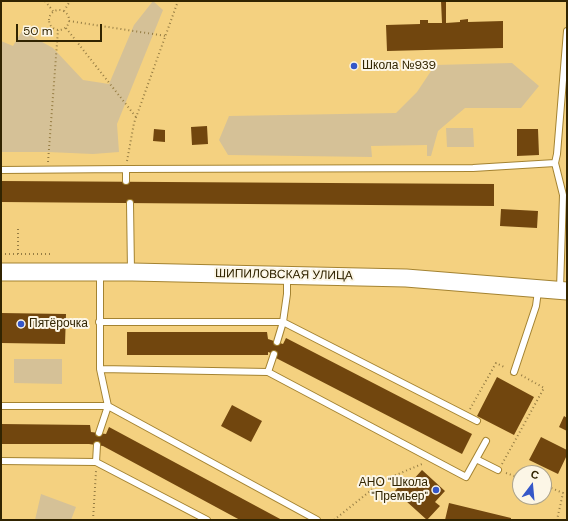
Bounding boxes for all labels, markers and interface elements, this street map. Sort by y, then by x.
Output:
scale bar [18,16,104,42]
text: 50 m [23,23,52,39]
place label: Школа №939 [362,59,436,73]
marker: Школа №939 [349,61,359,71]
street label: ШИПИЛОВСКАЯ УЛИЦА [215,267,353,283]
place label: Пятёрочка [29,317,88,331]
marker: Пятёрочка [16,319,26,329]
north arrow [512,465,552,505]
text: С [529,467,541,482]
place label: АНО "Школа "Премьер" [359,476,428,504]
marker: АНО "Школа "Премьер" [431,485,441,495]

